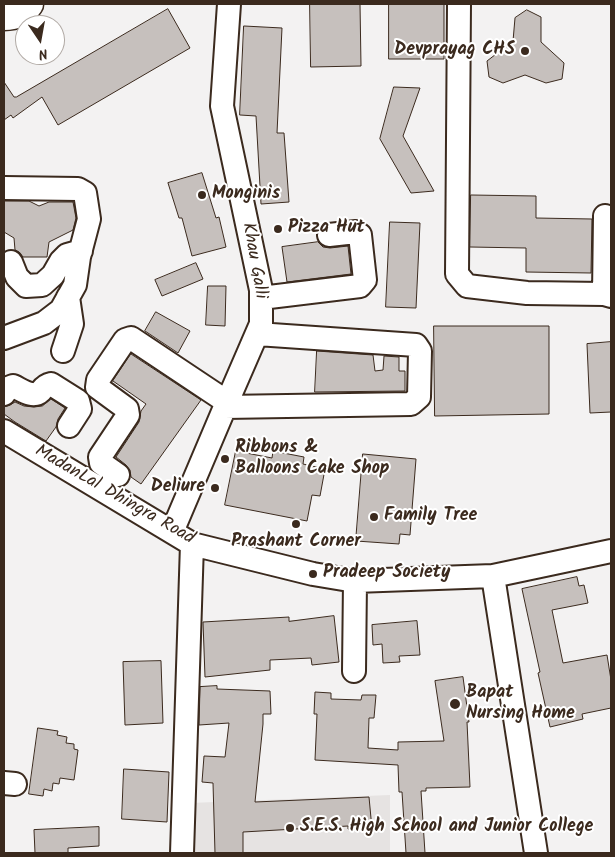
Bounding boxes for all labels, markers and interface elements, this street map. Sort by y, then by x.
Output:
north arrow [15,15,65,65]
place label: Devprayag CHS [394,40,515,62]
text: N [36,42,50,65]
marker: Devprayag CHS [519,45,531,57]
place label: Monginis [212,184,280,206]
marker: Monginis [196,189,208,201]
place label: Pizza Hut [288,218,365,240]
street label: Khau Galli [236,221,270,301]
marker: Pizza Hut [272,223,284,235]
place label: Ribbons & Balloons Cake Shop [235,438,390,480]
street label: MadanLal Dhingra Road [30,441,198,551]
marker: Ribbons & Balloons Cake Shop [219,453,231,465]
place label: Deliure [151,477,205,499]
marker: Deliure [209,482,221,494]
place label: Family Tree [384,506,477,528]
marker: Family Tree [368,511,380,523]
marker: Prashant Corner [290,518,302,530]
place label: Prashant Corner [231,532,361,554]
place label: Pradeep Society [323,563,450,585]
marker: Pradeep Society [307,568,319,580]
place label: Bapat Nursing Home [466,683,575,726]
marker: Bapat Nursing Home [448,697,462,711]
place label: S.E.S. High School and Junior College [300,817,593,839]
marker: S.E.S. High School and Junior College [284,822,296,834]

